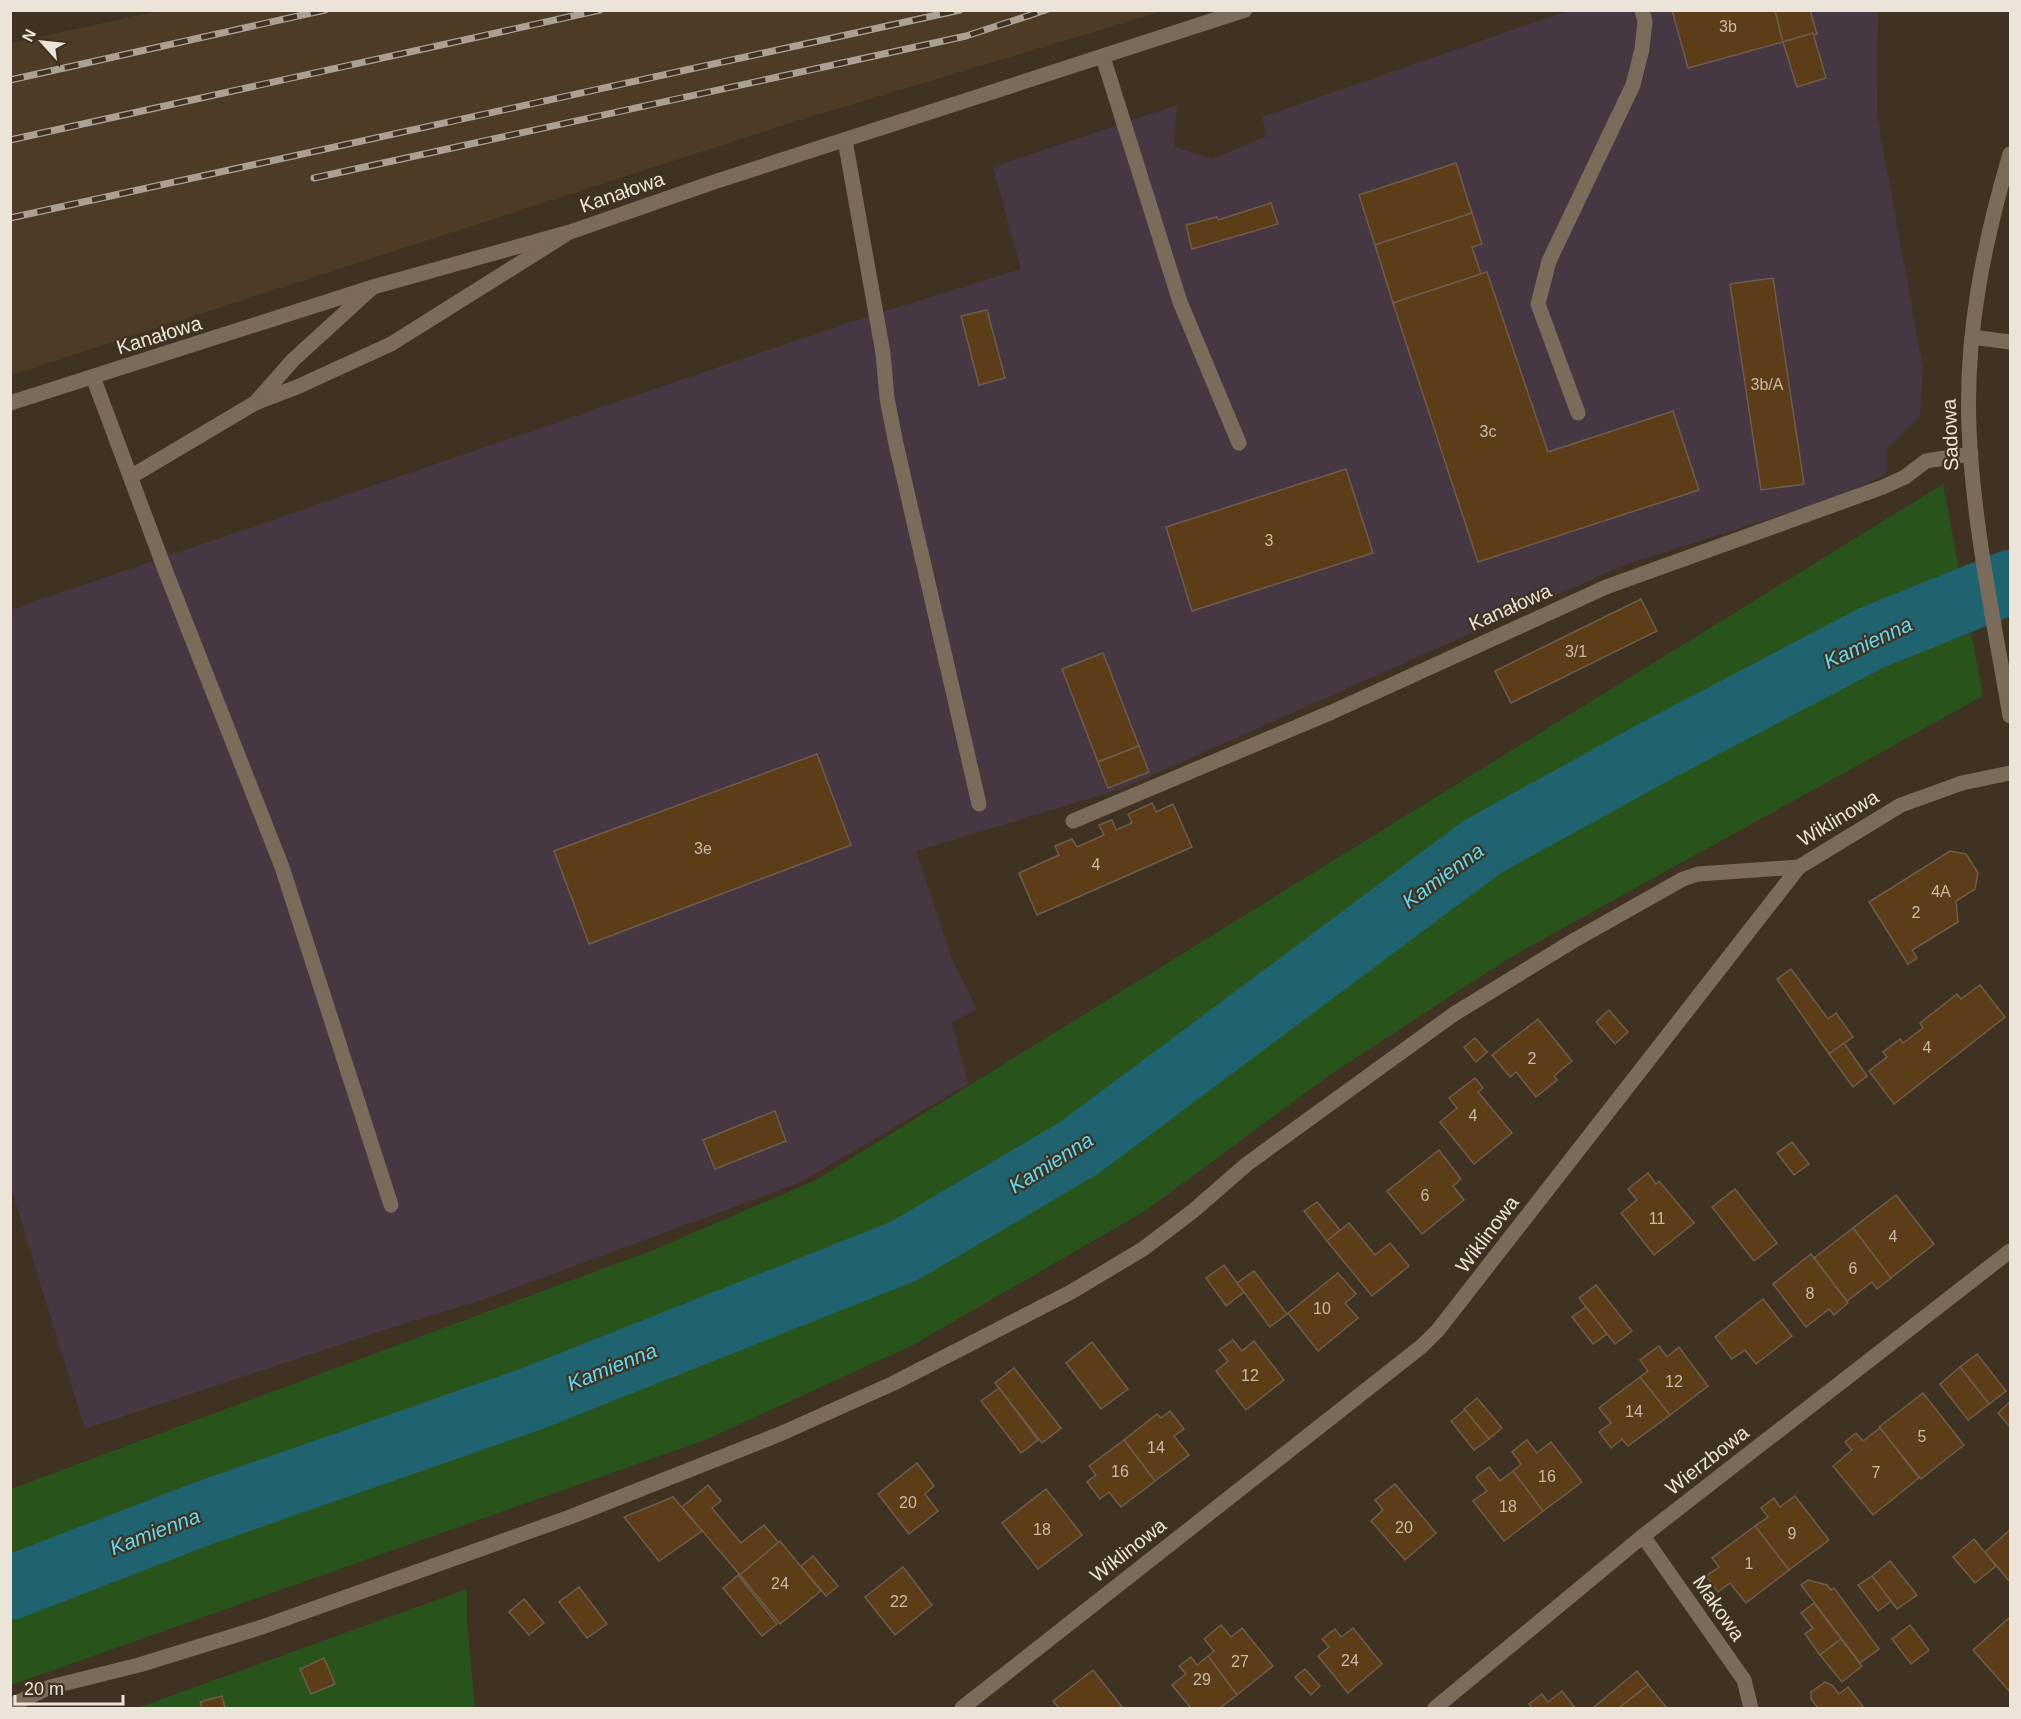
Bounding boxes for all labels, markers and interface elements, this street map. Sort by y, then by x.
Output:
north arrow [12,12,72,72]
house number: 3b [1719,18,1737,35]
text: N [19,26,39,44]
street label: Kanałowa [577,167,668,217]
street label: Kanałowa [114,311,205,358]
house number: 3b/A [1751,376,1784,393]
street label: Sadowa [1938,398,1962,472]
house number: 3c [1480,423,1496,440]
house number: 3 [1265,532,1274,549]
street label: Kanałowa [1465,579,1555,635]
water label: Kamienna [1820,612,1916,673]
house number: 3/1 [1565,643,1587,660]
street label: Wiklinowa [1794,785,1883,851]
water label: Kamienna [1398,839,1488,913]
house number: 3e [694,840,712,857]
house number: 4 [1092,856,1101,873]
house number: 4A [1931,883,1951,900]
house number: 2 [1912,904,1921,921]
house number: 4 [1923,1039,1932,1056]
house number: 2 [1528,1050,1537,1067]
house number: 4 [1469,1107,1478,1124]
water label: Kamienna [1005,1128,1097,1197]
house number: 6 [1421,1187,1430,1204]
street label: Wiklinowa [1451,1191,1523,1277]
house number: 11 [1649,1210,1665,1227]
house number: 4 [1889,1228,1898,1245]
house number: 6 [1849,1260,1858,1277]
house number: 8 [1806,1285,1815,1302]
house number: 10 [1313,1300,1331,1317]
water label: Kamienna [564,1338,660,1395]
house number: 12 [1241,1367,1259,1384]
house number: 12 [1665,1373,1683,1390]
house number: 14 [1625,1403,1643,1420]
street label: Wierzbowa [1661,1420,1753,1499]
house number: 5 [1918,1428,1927,1445]
house number: 14 [1147,1439,1165,1456]
house number: 16 [1111,1463,1129,1480]
house number: 7 [1872,1464,1881,1481]
house number: 16 [1538,1468,1556,1485]
house number: 20 [899,1494,917,1511]
house number: 18 [1499,1498,1517,1515]
water label: Kamienna [107,1504,203,1559]
street label: Wiklinowa [1086,1513,1171,1586]
house number: 20 [1395,1519,1413,1536]
house number: 18 [1033,1521,1051,1538]
house number: 9 [1788,1525,1797,1542]
house number: 1 [1745,1555,1754,1572]
street label: Makowa [1689,1571,1750,1646]
house number: 24 [771,1575,789,1592]
house number: 22 [890,1593,908,1610]
house number: 24 [1341,1652,1359,1669]
house number: 27 [1231,1653,1249,1670]
scale bar [15,1668,123,1706]
house number: 29 [1193,1671,1211,1688]
text: 20 m [24,1679,64,1699]

